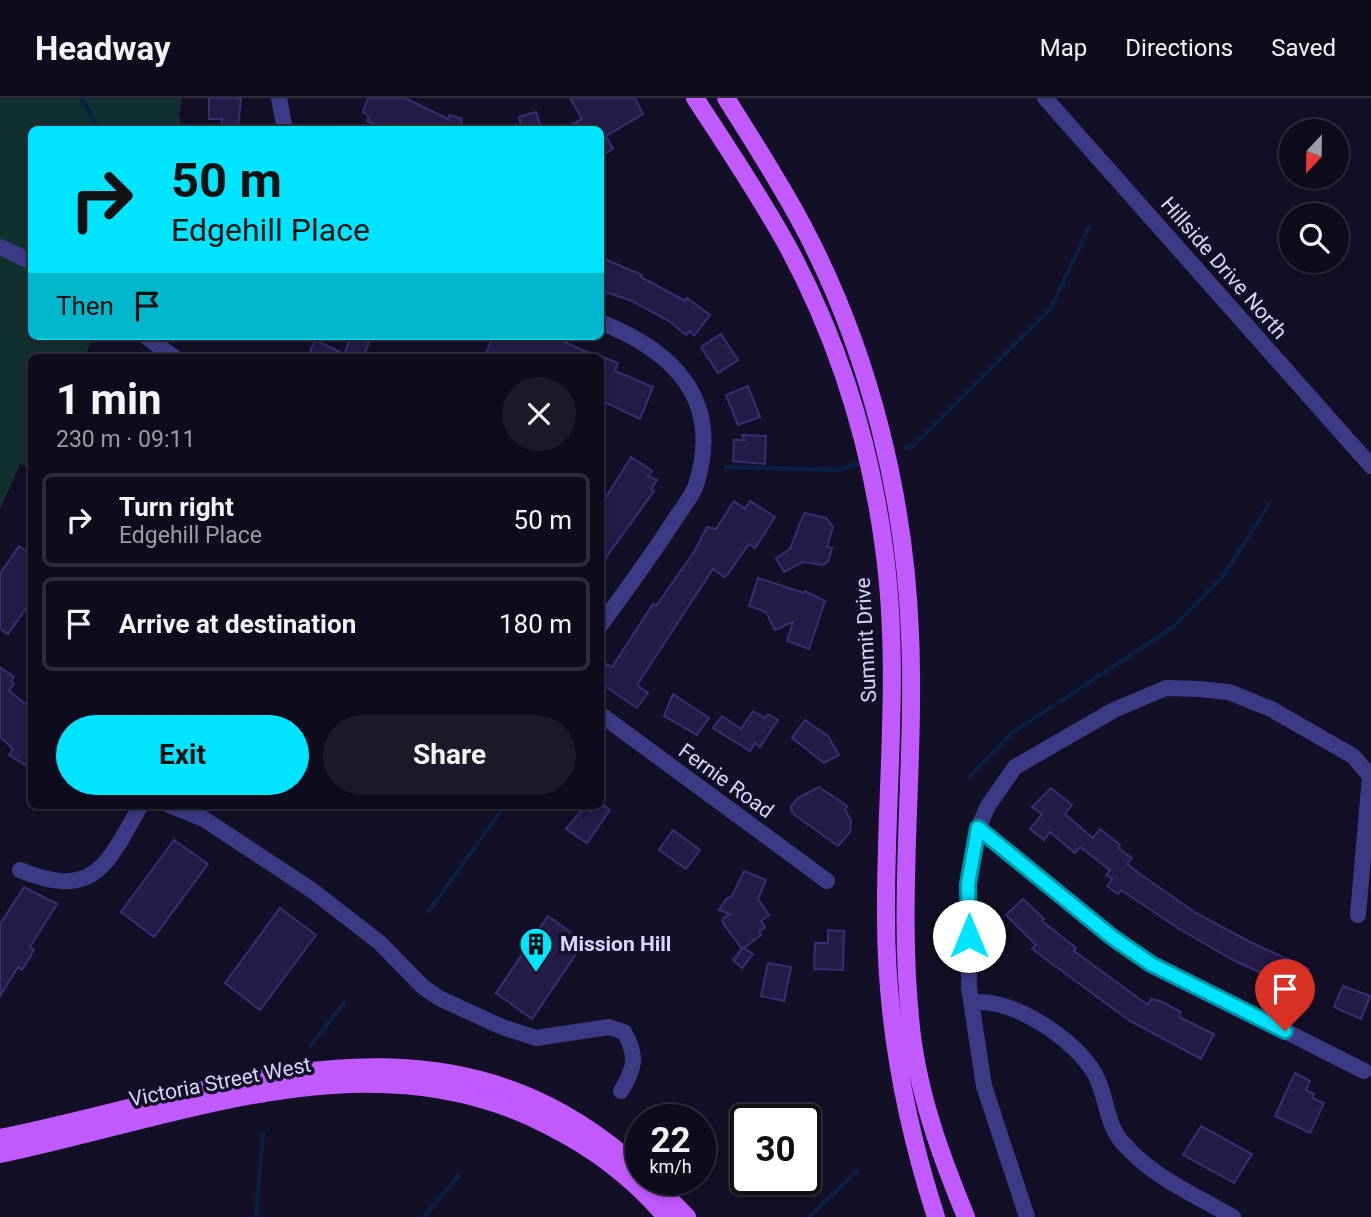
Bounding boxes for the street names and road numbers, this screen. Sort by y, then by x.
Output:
street label: Hillside Drive North [1156,192,1292,344]
street label: Summit Drive [851,577,881,703]
street label: Fernie Road [674,739,778,823]
street label: Victoria Street West [127,1053,313,1111]

